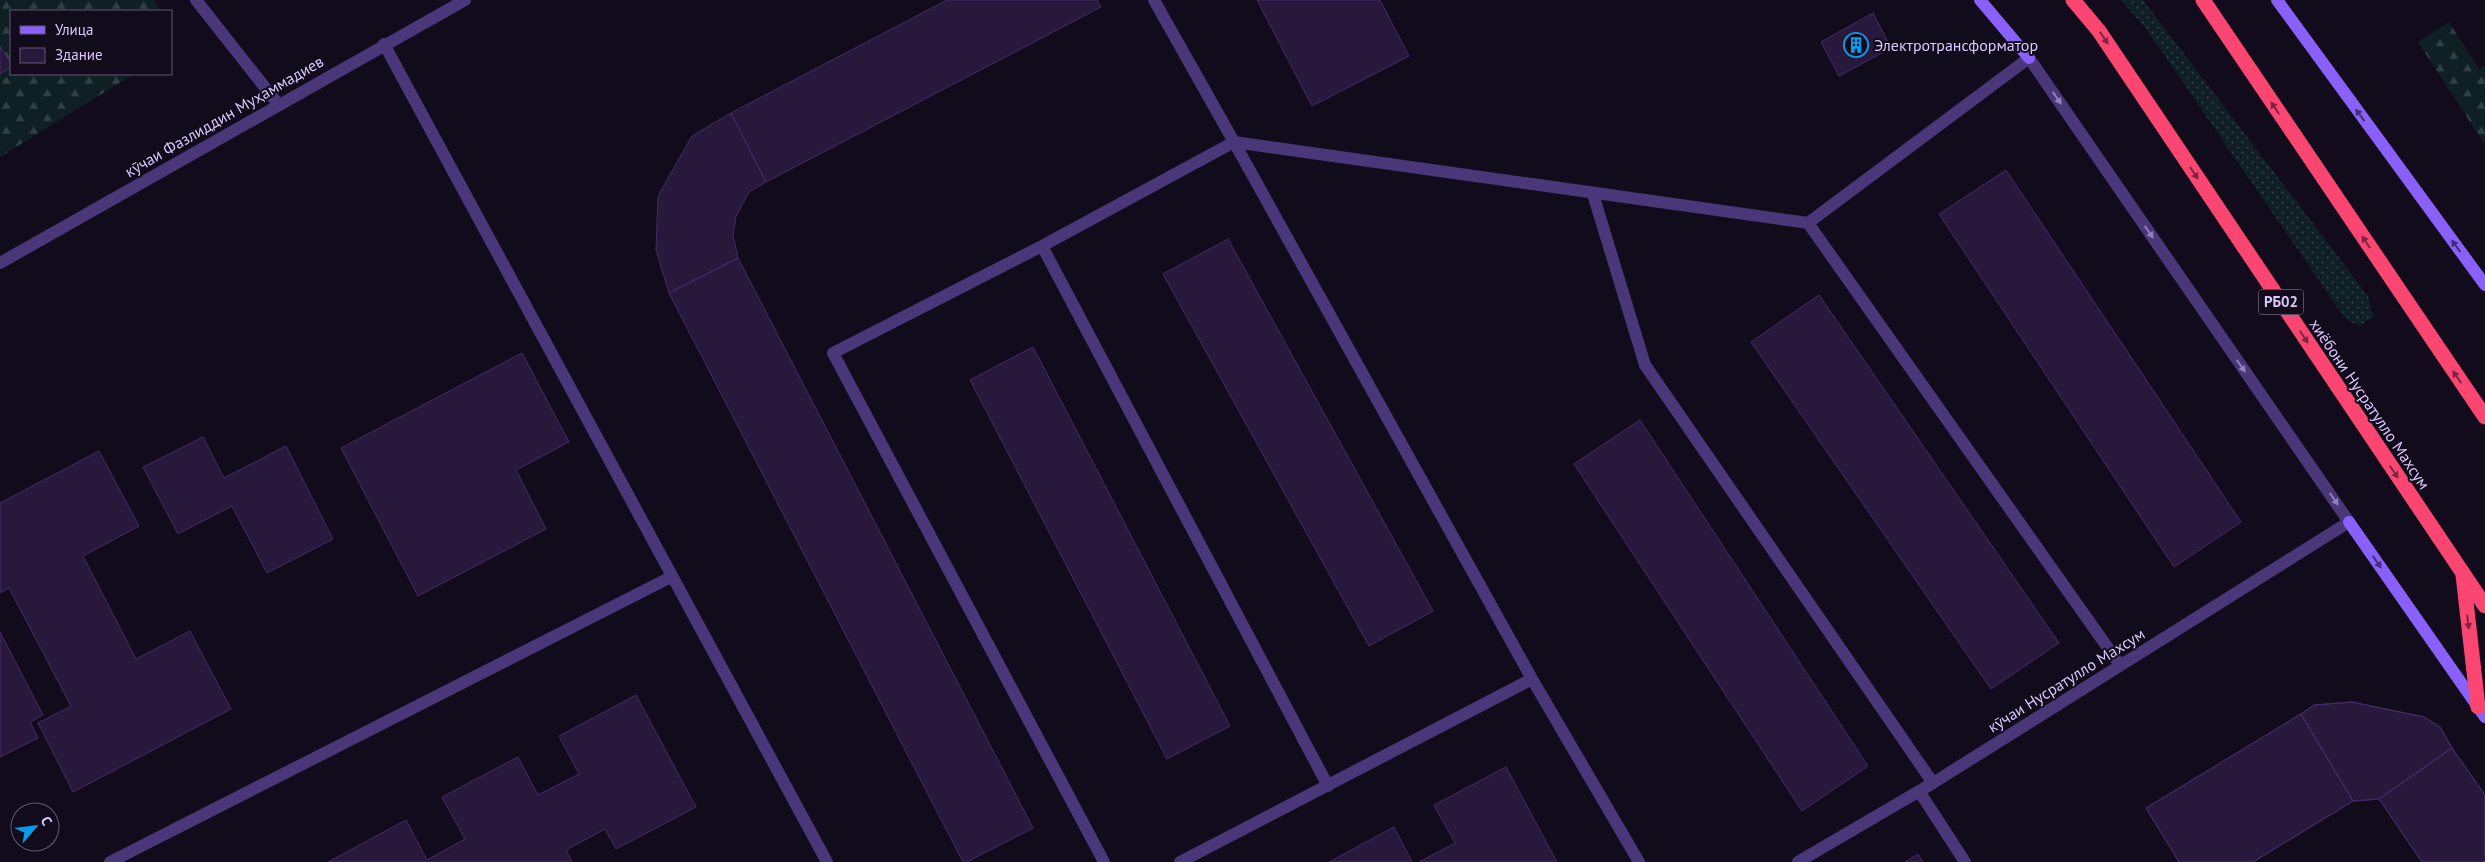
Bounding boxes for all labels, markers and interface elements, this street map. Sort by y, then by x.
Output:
legend [10,10,172,75]
text: Улица [55,20,93,39]
one-way arrow [2099,31,2109,44]
building icon: Электротрансформатор [1843,32,1869,58]
place label: Электротрансформатор [1874,35,2038,55]
text: Здание [55,45,103,64]
street label: кӯчаи Фазлиддин Муҳаммадиев [121,51,327,181]
one-way arrow [2052,91,2062,105]
one-way arrow [2270,101,2280,115]
one-way arrow [2355,108,2365,122]
one-way arrow [2189,166,2199,180]
one-way arrow [2144,225,2154,239]
one-way arrow [2361,235,2371,249]
one-way arrow [2451,239,2461,253]
road number: РБ02 [2258,290,2304,314]
street label: хиёбони Нусратулло Махсум [2305,315,2435,493]
one-way arrow [2299,330,2309,344]
one-way arrow [2236,359,2246,372]
one-way arrow [2452,370,2462,383]
one-way arrow [2390,465,2399,479]
one-way arrow [2329,493,2338,506]
one-way arrow [2372,555,2382,569]
one-way arrow [2464,614,2472,630]
street label: кӯчаи Нусратулло Махсум [1984,623,2148,737]
north arrow [10,802,60,852]
text: С [37,813,56,829]

